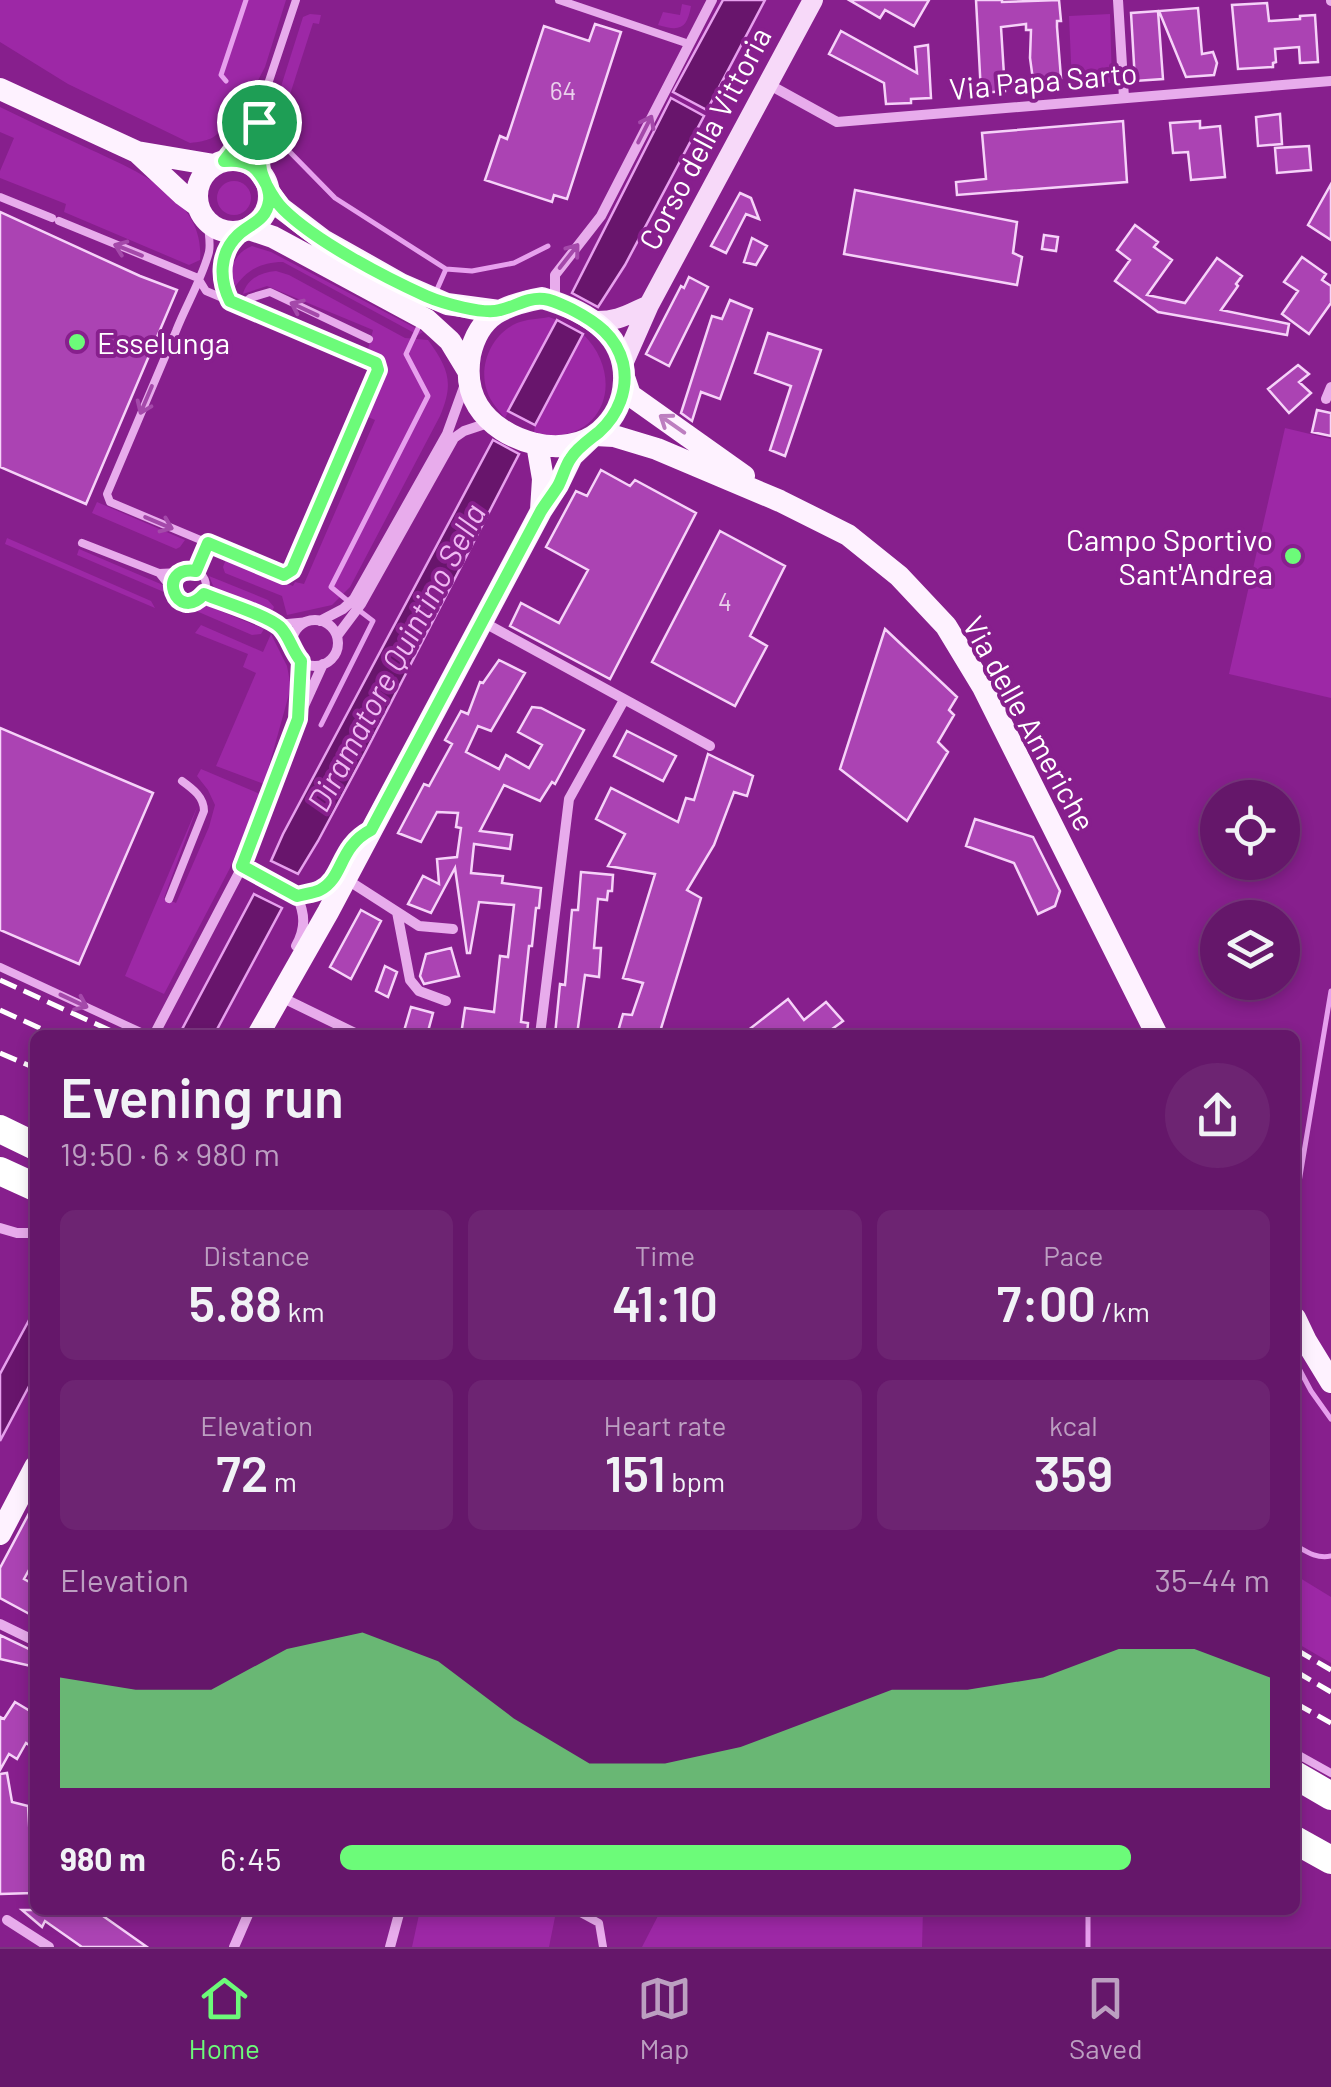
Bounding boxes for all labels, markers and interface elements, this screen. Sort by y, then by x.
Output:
street label: Corso della Vittoria [630,21,778,255]
street label: Via Papa Sarto [948,54,1138,106]
house number: 64 [550,75,576,105]
pin [217,80,302,165]
icon: arrive [232,95,287,150]
one-way arrow [636,115,655,145]
one-way arrow [113,239,144,257]
one-way arrow [558,243,579,270]
one-way arrow [290,298,320,317]
place label: Esselunga [97,324,230,360]
marker: Esselunga [66,331,88,353]
one-way arrow [136,385,154,415]
one-way arrow [659,414,686,435]
water label: Diramatore Quintino Sella [298,497,492,817]
one-way arrow [143,515,174,533]
place label: Campo Sportivo Sant'Andrea [1066,521,1273,591]
marker: Campo Sportivo Sant'Andrea [1282,545,1304,567]
house number: 4 [718,586,732,616]
street label: Via delle Americhe [956,609,1104,837]
map controls [1200,780,1300,1000]
button: locate [1200,780,1300,880]
button: layers [1200,900,1300,1000]
one-way arrow [58,993,89,1011]
text: Evening run [60,1063,344,1129]
button: share [1165,1063,1270,1168]
text: 19:50 · 6 × 980 m [60,1134,280,1172]
text: Distance [203,1238,310,1272]
text: Time [635,1238,695,1272]
text: Pace [1043,1238,1103,1272]
text: 5.88 [189,1272,282,1332]
text: 41:10 [612,1272,718,1332]
text: 7:00 [997,1272,1096,1332]
text: km [282,1294,325,1328]
text: /km [1096,1294,1150,1328]
text: Elevation [200,1408,313,1442]
text: Heart rate [604,1408,726,1442]
text: kcal [1049,1408,1098,1442]
text: 72 [216,1442,268,1502]
text: 151 [605,1442,666,1502]
text: 359 [1034,1442,1113,1502]
text: m [268,1464,297,1498]
text: bpm [666,1464,725,1498]
text: Elevation [60,1560,189,1598]
text: 35–44 m [1155,1560,1270,1598]
text: 980 m [60,1839,146,1877]
text: 6:45 [220,1839,281,1877]
tab: Home [189,1971,260,2065]
tab: Map [637,1971,692,2065]
tab: Saved [1069,1971,1142,2065]

